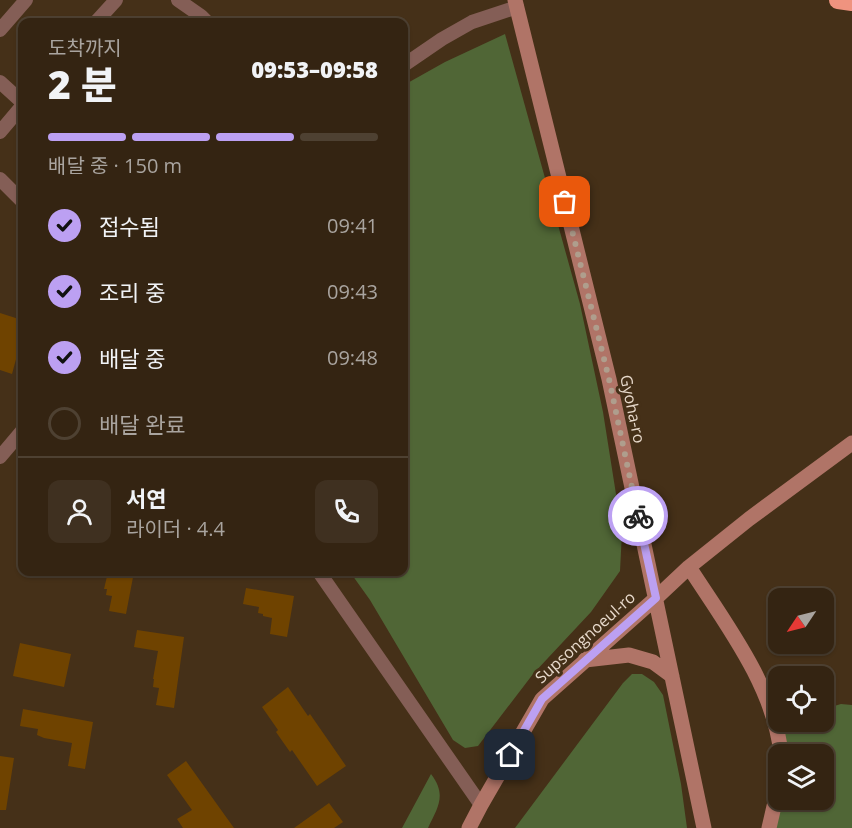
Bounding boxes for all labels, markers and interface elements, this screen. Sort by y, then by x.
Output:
text: 도착까지 [48,34,122,61]
text: 09:53–09:58 [251,54,378,84]
text: 2 분 [48,57,117,110]
text: 배달 중 · 150 m [48,152,182,179]
pin [539,176,590,227]
icon: bag [548,185,581,218]
icon: check [48,209,81,242]
text: 접수됨 [99,211,160,241]
text: 09:41 [327,212,378,239]
icon: check [48,275,81,308]
text: 조리 중 [99,277,165,307]
text: 09:43 [327,278,378,305]
icon: check [48,341,81,374]
text: 배달 중 [99,343,165,373]
text: 09:48 [327,344,378,371]
street label: Gyoha-ro [615,373,651,445]
text: 배달 완료 [99,409,186,439]
button: person [48,480,111,543]
button: phone [315,480,378,543]
text: 서연 [126,483,166,513]
courier [608,486,668,546]
icon: bike [622,500,655,533]
text: 라이더 · 4.4 [126,515,225,542]
street label: Supsongnoeul-ro [530,586,640,688]
north arrow [768,588,834,654]
map controls [768,588,834,810]
button: locate [768,666,834,732]
pin [484,729,535,780]
icon: home [493,738,526,771]
button: layers [768,744,834,810]

